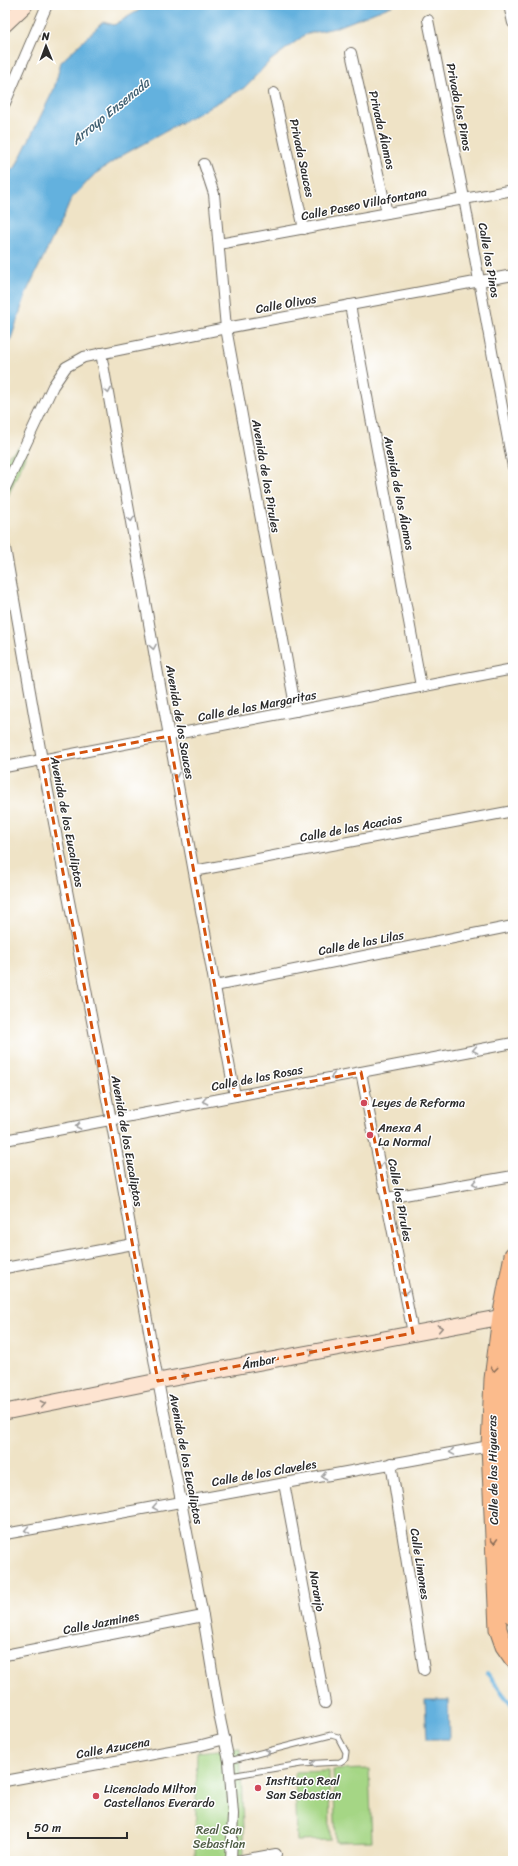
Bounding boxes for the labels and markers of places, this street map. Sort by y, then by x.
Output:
place label: Leyes de Reforma [372,1092,465,1114]
marker: Leyes de Reforma [359,1098,369,1108]
place label: Anexa A La Normal [377,1117,431,1153]
marker: Anexa A La Normal [365,1130,375,1140]
place label: Instituto Real San Sebastian [265,1770,342,1806]
place label: Licenciado Milton Castellanos Everardo [104,1778,215,1814]
marker: Instituto Real San Sebastian [253,1783,263,1793]
marker: Licenciado Milton Castellanos Everardo [91,1791,101,1801]

